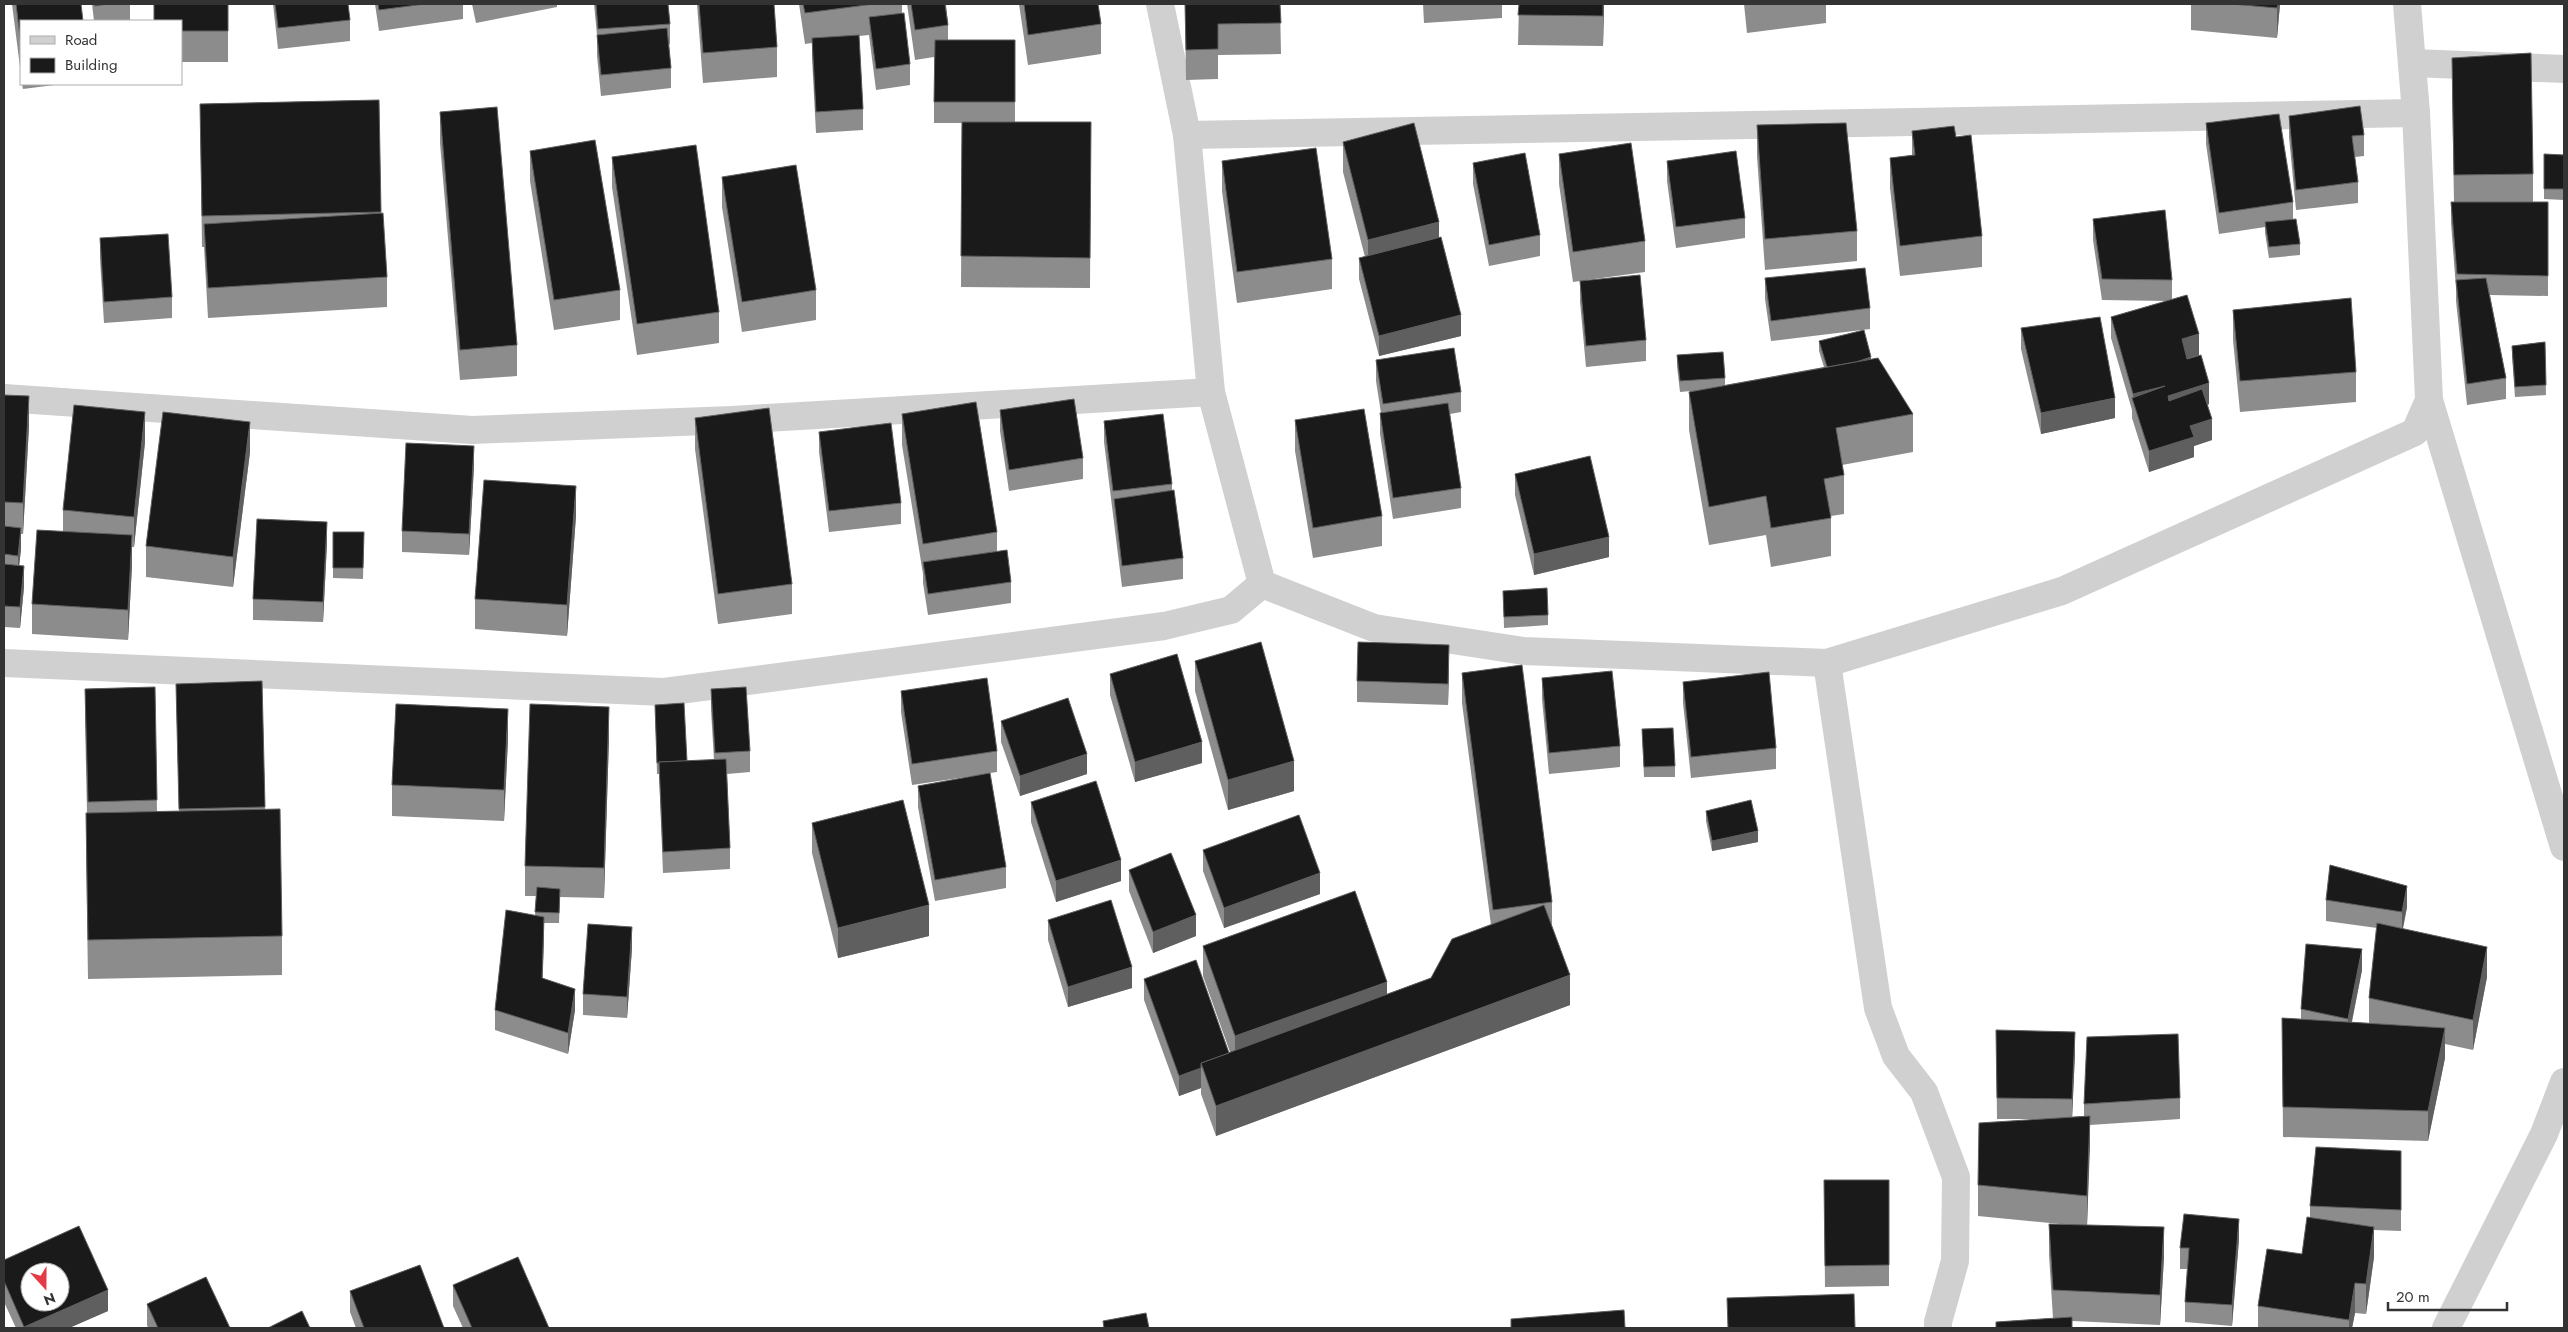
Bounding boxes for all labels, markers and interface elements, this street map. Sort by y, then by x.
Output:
legend [20,20,182,85]
text: Road [65,29,97,51]
text: Building [65,54,117,76]
north arrow [20,1262,70,1312]
scale bar [2388,1280,2507,1312]
text: 20 m [2396,1286,2430,1308]
text: N [41,1288,58,1310]

